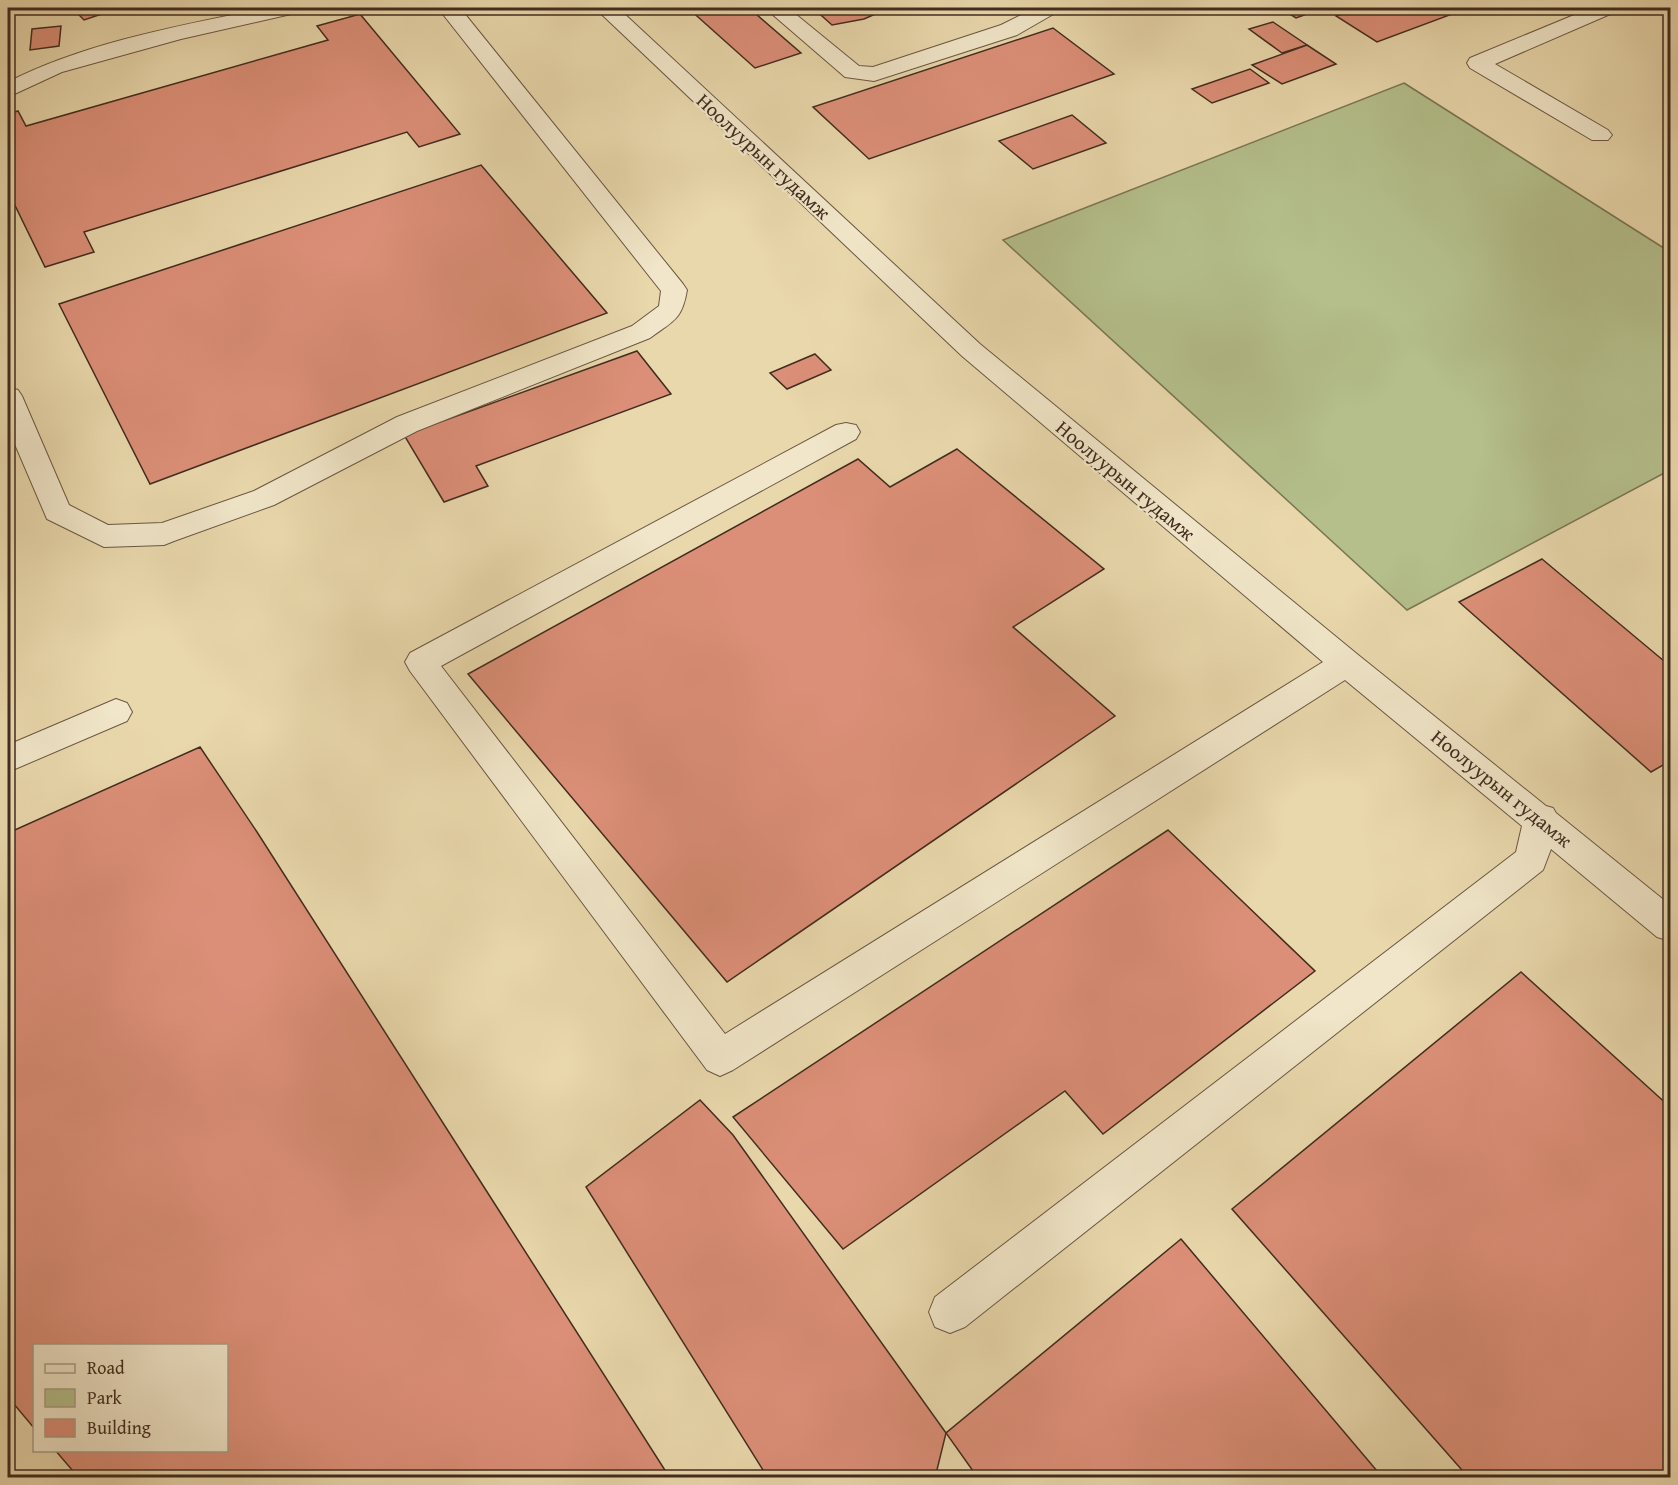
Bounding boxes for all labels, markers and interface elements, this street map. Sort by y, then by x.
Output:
street label: Ноолуурын гудамж [691,86,838,226]
street label: Ноолуурын гудамж [1050,413,1202,547]
street label: Ноолуурын гудамж [1425,722,1579,854]
legend [33,1344,228,1452]
text: Road [87,1354,125,1381]
text: Park [87,1384,123,1411]
text: Building [87,1414,151,1441]

